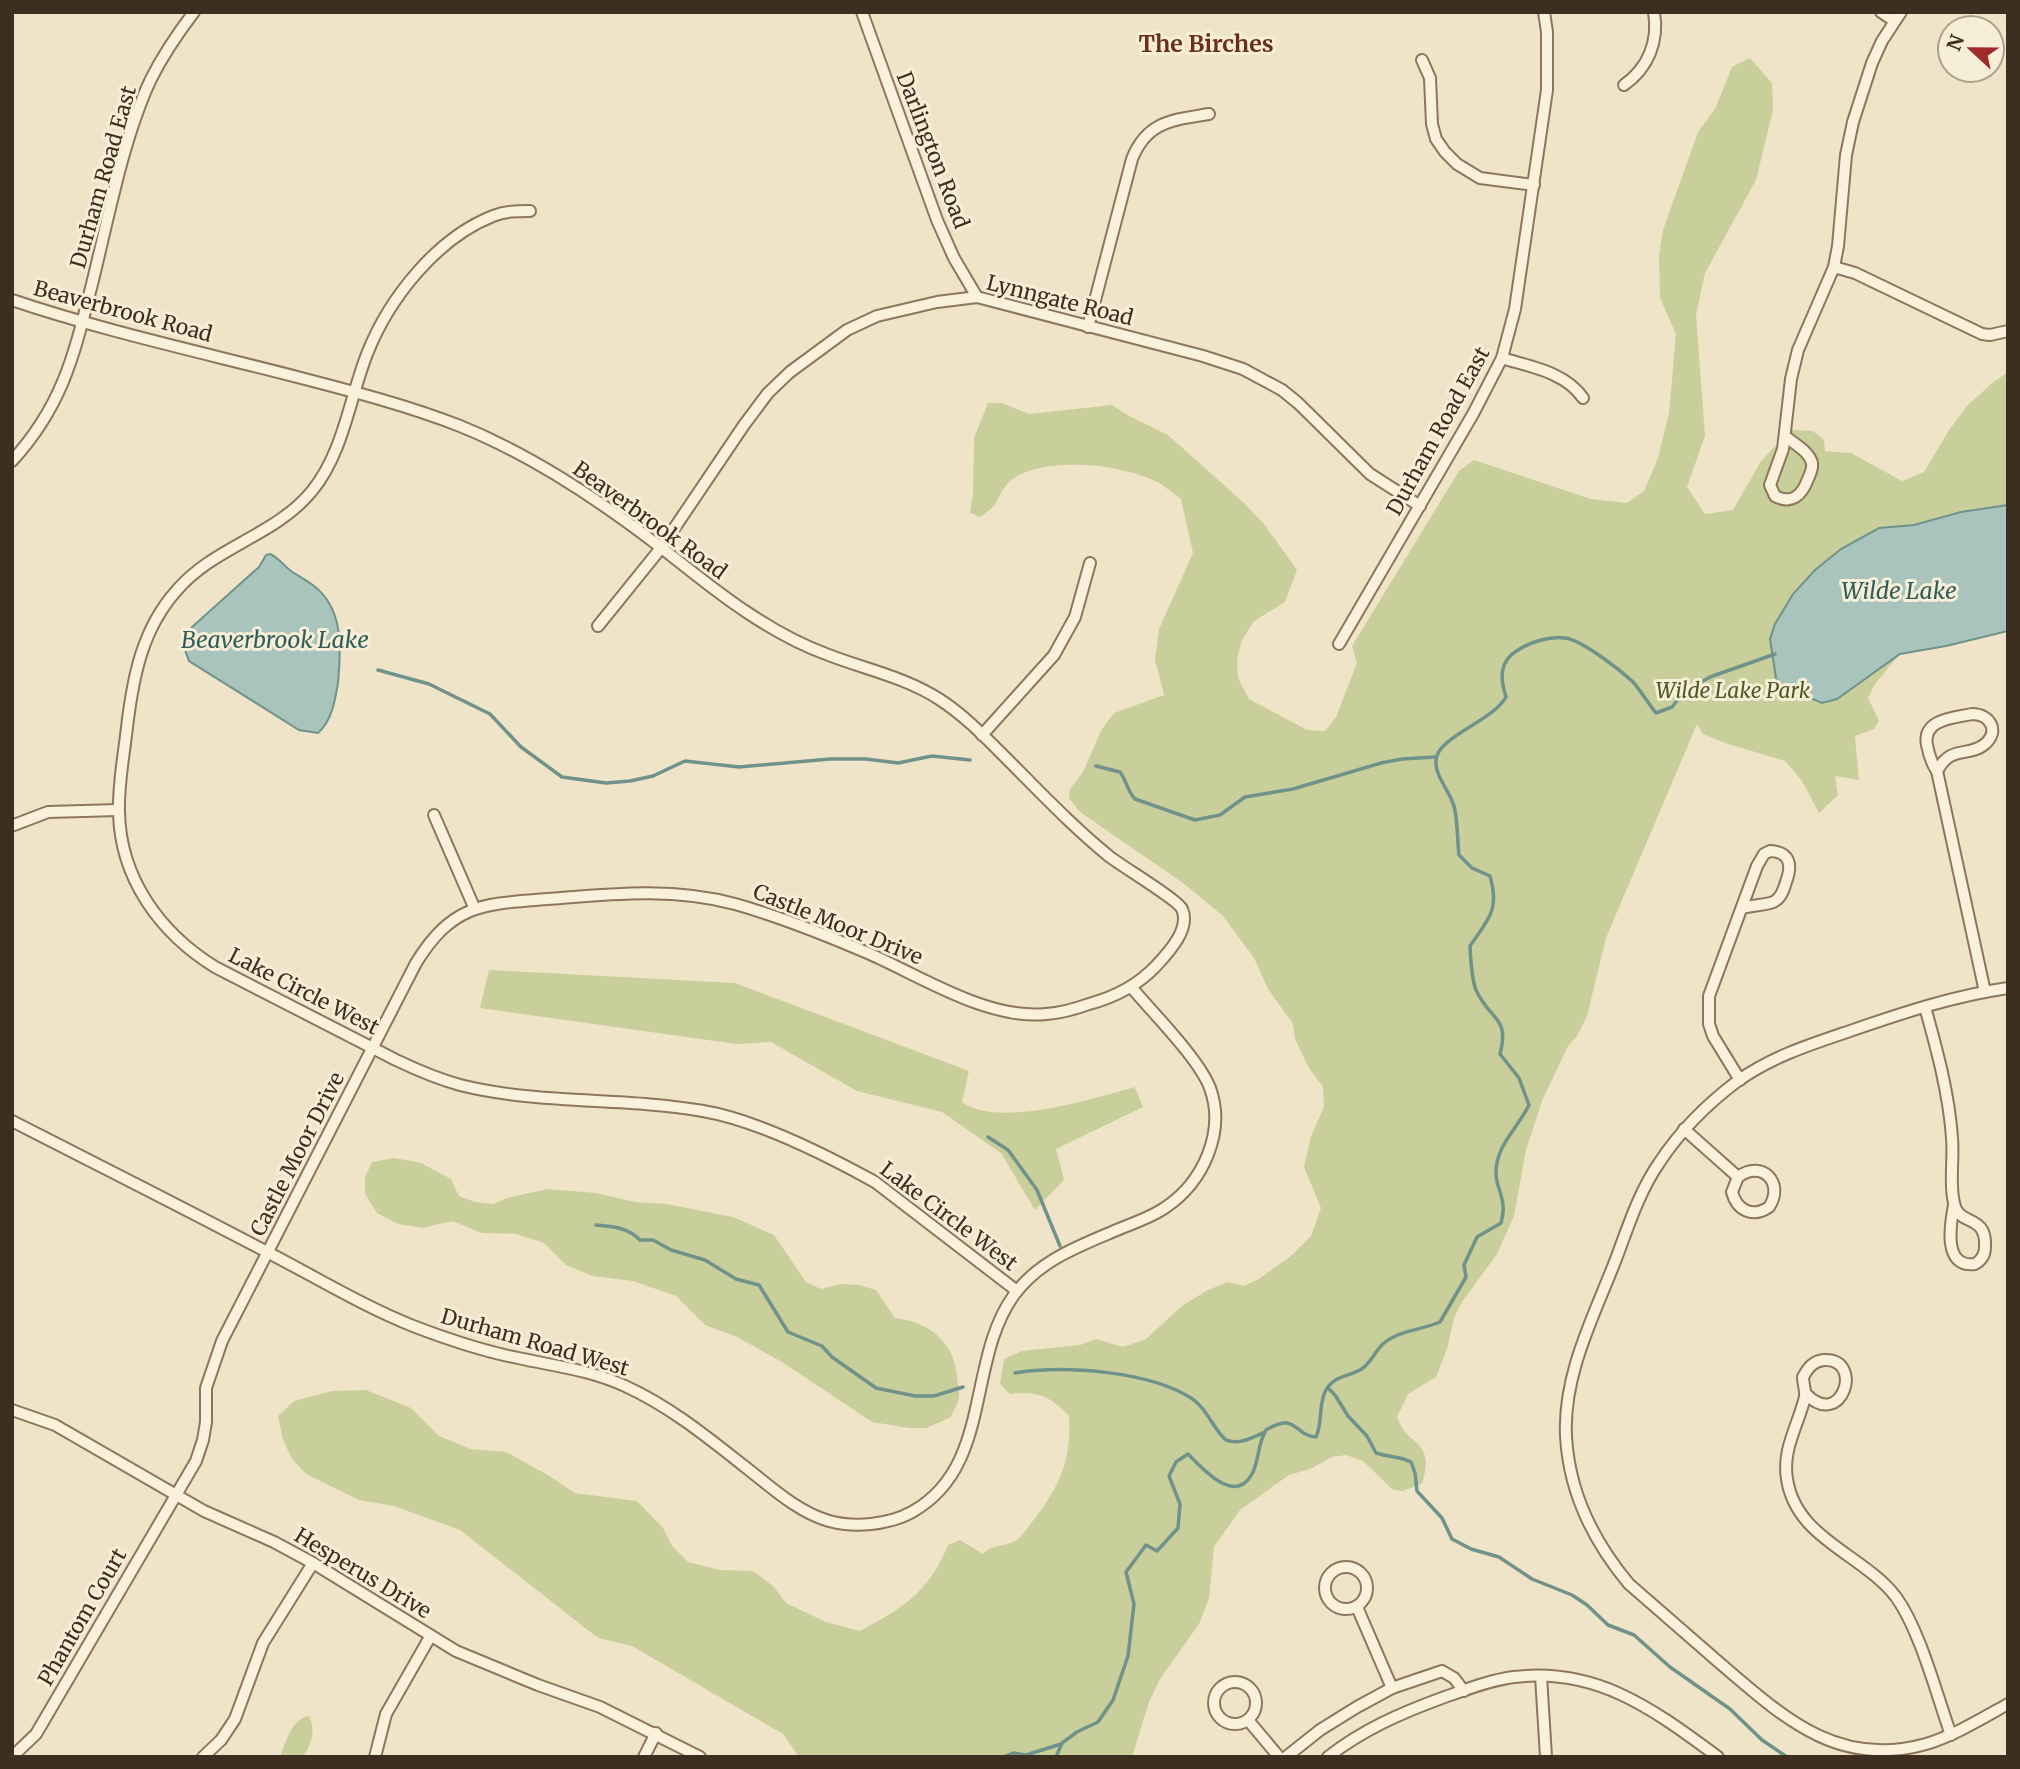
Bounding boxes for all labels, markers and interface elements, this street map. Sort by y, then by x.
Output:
north arrow [1936,14,2006,84]
district label: The Birches [1138,29,1274,58]
text: N [1941,31,1969,54]
street label: Darlington Road [891,68,975,233]
street label: Durham Road East [64,83,142,271]
street label: Lynngate Road [984,269,1137,331]
street label: Beaverbrook Road [31,274,216,348]
street label: Durham Road East [1380,342,1496,520]
street label: Beaverbrook Road [568,455,733,585]
water label: Wilde Lake [1841,576,1957,605]
water label: Beaverbrook Lake [181,625,369,654]
park label: Wilde Lake Park [1656,677,1811,704]
street label: Castle Moor Drive [749,878,927,970]
street label: Lake Circle West [224,941,384,1041]
street label: Castle Moor Drive [244,1067,350,1241]
street label: Lake Circle West [875,1155,1023,1277]
street label: Durham Road West [438,1302,632,1382]
street label: Hesperus Drive [290,1522,436,1624]
street label: Phantom Court [32,1543,132,1691]

